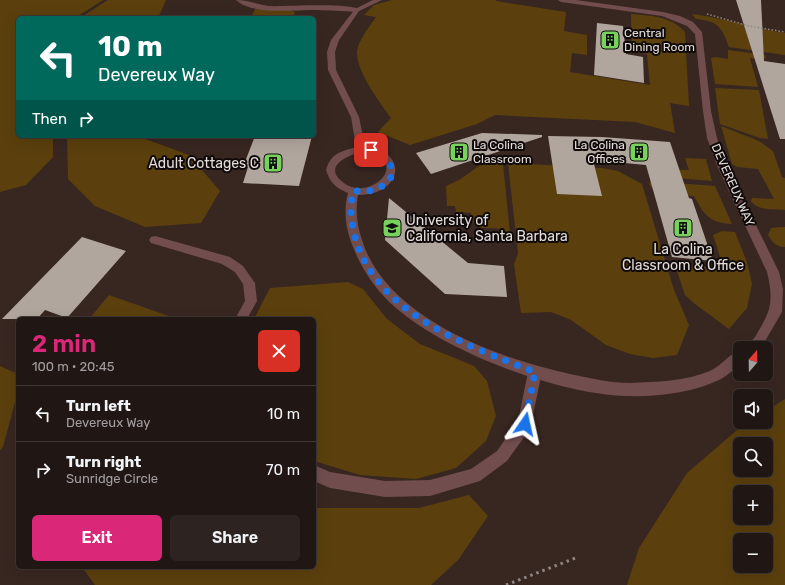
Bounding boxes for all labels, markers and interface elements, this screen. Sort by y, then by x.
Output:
place label: Central Dining Room [624,26,695,54]
building icon: Central Dining Room [599,29,621,51]
text: 10 m [98,30,163,63]
icon: left [32,32,84,84]
text: Devereux Way [98,64,215,86]
icon: right [75,108,97,130]
text: Then [32,110,67,128]
pin [354,133,388,167]
place label: La Colina Classroom [473,138,532,166]
place label: La Colina Offices [574,138,625,166]
icon: arrive [360,139,382,161]
building icon: La Colina Classroom [448,141,470,163]
building icon: La Colina Offices [628,141,650,163]
street label: DEVEREUX WAY [709,142,758,229]
building icon: Adult Cottages C [262,152,284,174]
place label: Adult Cottages C [149,155,259,172]
place label: University of California, Santa Barbara [406,212,568,245]
school or university icon: University of California, Santa Barbara [381,217,403,239]
building icon: La Colina Classroom & Office [672,217,694,239]
place label: La Colina Classroom & Office [622,241,744,274]
text: 2 min [32,330,96,358]
button: close [258,330,300,372]
north arrow [733,341,773,381]
map controls [733,341,773,573]
text: 100 m · 20:45 [32,359,115,374]
button: sound [733,389,773,429]
text: Turn left [66,397,131,415]
icon: left [32,403,54,425]
position arrow [504,403,546,445]
text: 10 m [267,405,300,423]
text: Devereux Way [66,415,150,430]
button: search [733,437,773,477]
text: Turn right [66,453,141,471]
icon: right [32,459,54,481]
text: 70 m [266,461,300,479]
text: Sunridge Circle [66,471,158,486]
button: + [733,485,773,525]
button: Exit [32,515,162,561]
button: Share [170,515,300,561]
button: − [733,533,773,573]

